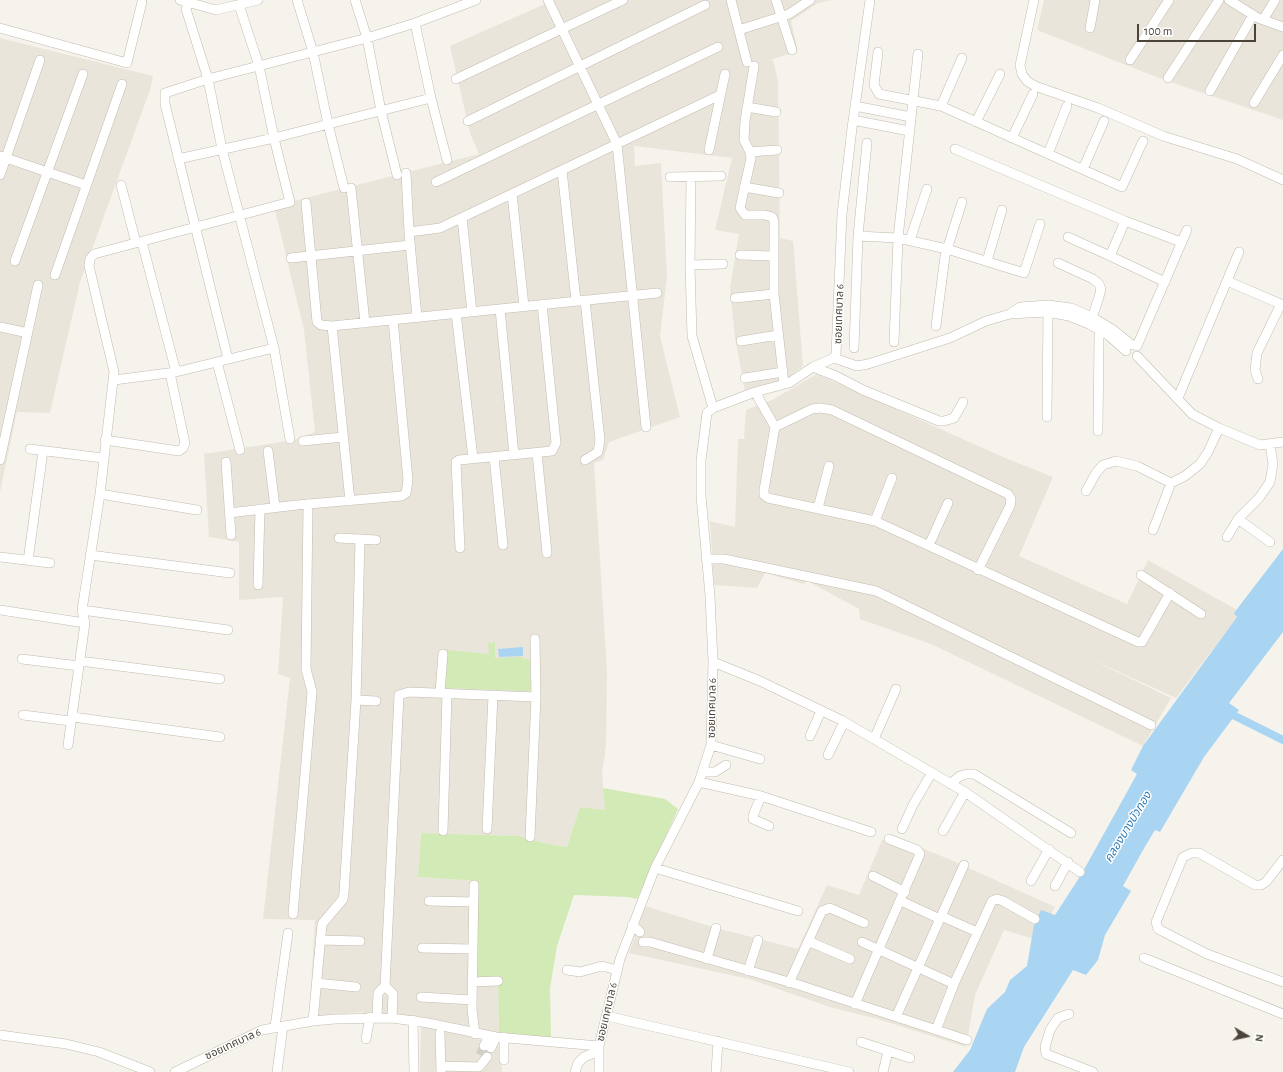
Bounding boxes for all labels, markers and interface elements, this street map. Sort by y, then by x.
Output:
scale bar [1139,16,1258,42]
text: 100 m [1144,25,1172,37]
street label: ซอยเทศบาล 6 [831,284,847,344]
street label: ซอยเทศบาล 6 [705,678,719,738]
water label: คลองบางบัวทอง [1101,789,1155,865]
street label: ซอยเทศบาล 6 [594,981,620,1043]
north arrow [1227,1016,1267,1056]
street label: ซอยเทศบาล 6 [203,1025,263,1063]
text: N [1253,1033,1265,1043]

